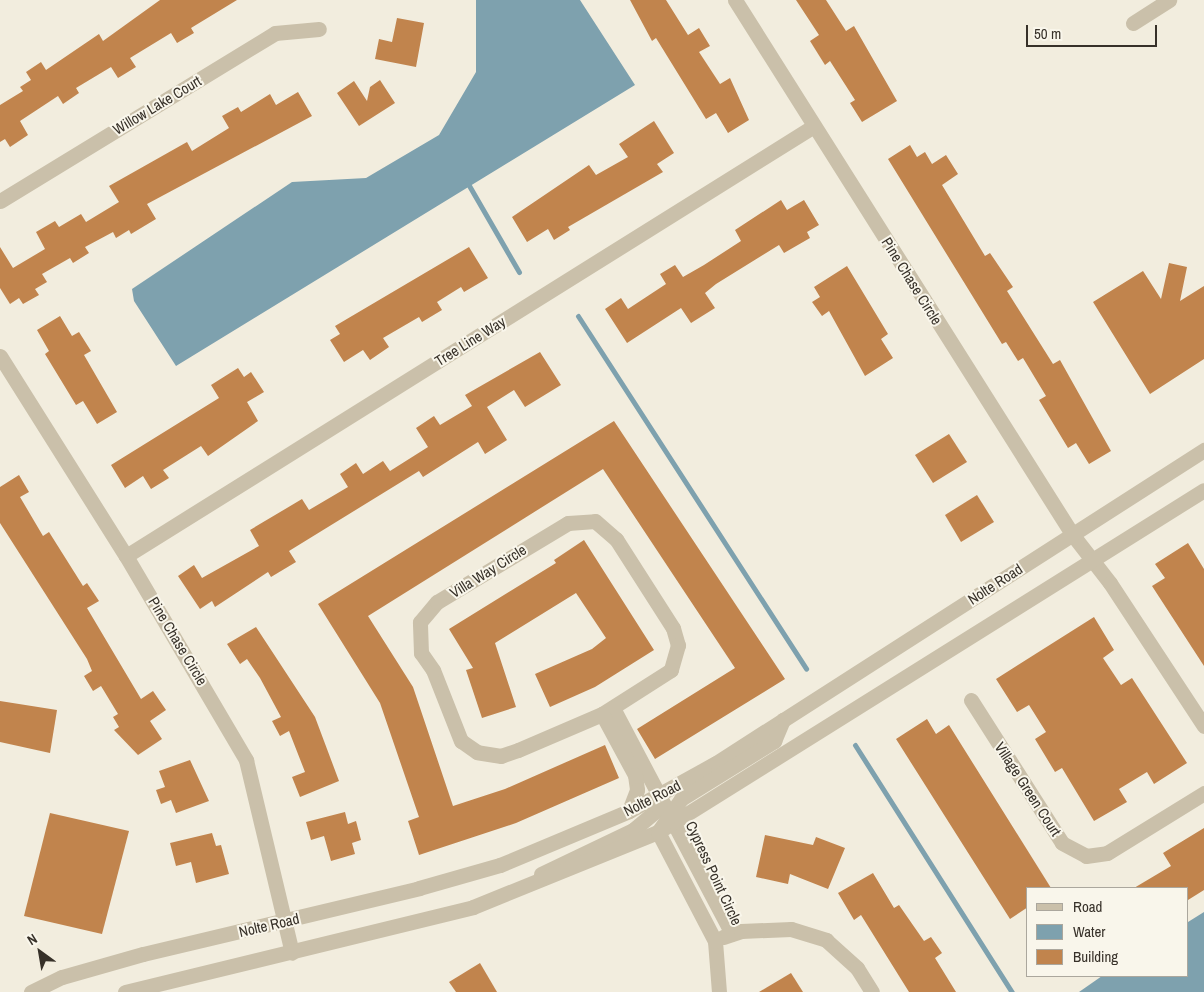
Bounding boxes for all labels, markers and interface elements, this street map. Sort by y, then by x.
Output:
scale bar [1029,15,1160,47]
text: 50 m [1034,23,1061,44]
street label: Willow Lake Court [110,72,204,138]
street label: Pine Chase Circle [878,234,946,328]
street label: Tree Line Way [431,312,509,370]
street label: Villa Way Circle [446,540,530,602]
street label: Nolte Road [964,560,1026,608]
street label: Pine Chase Circle [145,594,211,688]
street label: Village Green Court [991,739,1065,839]
street label: Nolte Road [621,776,683,820]
street label: Cypress Point Circle [682,818,746,928]
legend [1026,887,1189,977]
text: Road [1073,896,1102,917]
street label: Nolte Road [237,909,301,941]
text: Water [1073,921,1105,942]
north arrow [15,927,65,977]
text: N [24,929,40,949]
text: Building [1073,946,1118,967]

